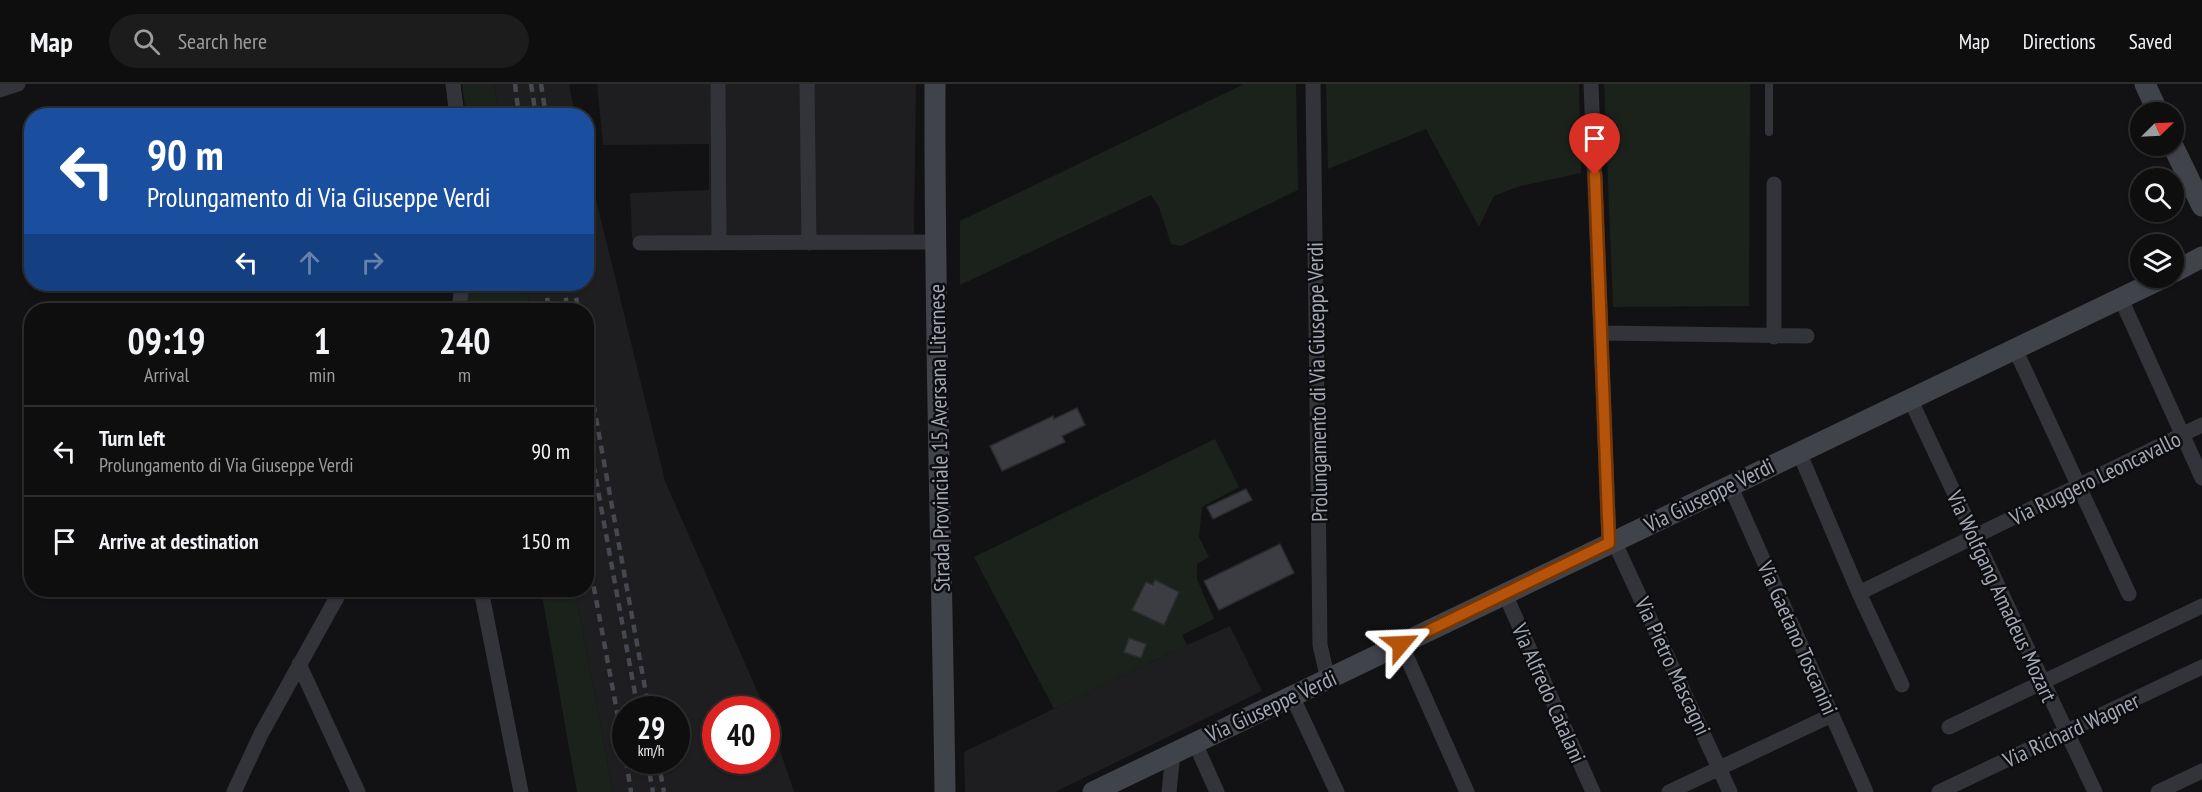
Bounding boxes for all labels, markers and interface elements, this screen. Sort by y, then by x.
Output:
search box [109,14,529,68]
text: Map [30,23,73,60]
icon: search [130,25,163,58]
text: Search here [178,27,267,55]
text: Map [1959,28,1990,55]
text: Directions [2023,28,2096,55]
text: Saved [2129,28,2172,55]
north arrow [2130,102,2184,156]
map controls [2130,102,2184,288]
pin [1569,113,1620,175]
icon: arrive [1578,122,1611,155]
text: 90 m [147,127,224,182]
icon: left [48,132,126,210]
button: search [2130,168,2184,222]
text: Prolungamento di Via Giuseppe Verdi [147,180,491,214]
button: layers [2130,234,2184,288]
street label: Prolungamento di Via Giuseppe Verdi [1301,242,1333,522]
icon: left [230,246,263,279]
icon: ahead [293,246,326,279]
icon: right [356,246,389,279]
street label: Strada Provinciale 15 Aversana Liternese [922,284,956,592]
text: 09:19 [128,317,205,364]
text: 1 [313,317,331,364]
text: 240 [439,317,490,364]
text: Arrival [144,362,189,388]
text: min [309,362,335,388]
text: m [458,362,471,388]
text: Turn left [99,424,165,452]
street label: Via Ruggero Leoncavallo [2004,424,2185,532]
icon: left [48,435,81,468]
text: 90 m [531,437,570,465]
text: Prolungamento di Via Giuseppe Verdi [99,452,354,478]
street label: Via Giuseppe Verdi [1639,452,1778,539]
street label: Via Wolfgang Amadeus Mozart [1940,485,2063,706]
icon: arrive [48,525,81,558]
text: Arrive at destination [99,527,259,555]
text: 150 m [521,527,570,555]
street label: Via Gaetano Toscanini [1751,556,1844,719]
street label: Via Pietro Mascagni [1628,592,1717,740]
position arrow [1369,612,1433,676]
street label: Via Alfredo Catalani [1505,618,1592,767]
street label: Via Giuseppe Verdi [1200,664,1341,749]
street label: Via Richard Wagner [1998,686,2144,774]
speed limit sign: 40 [702,696,780,774]
text: 29 [637,708,665,747]
text: km/h [638,741,664,760]

